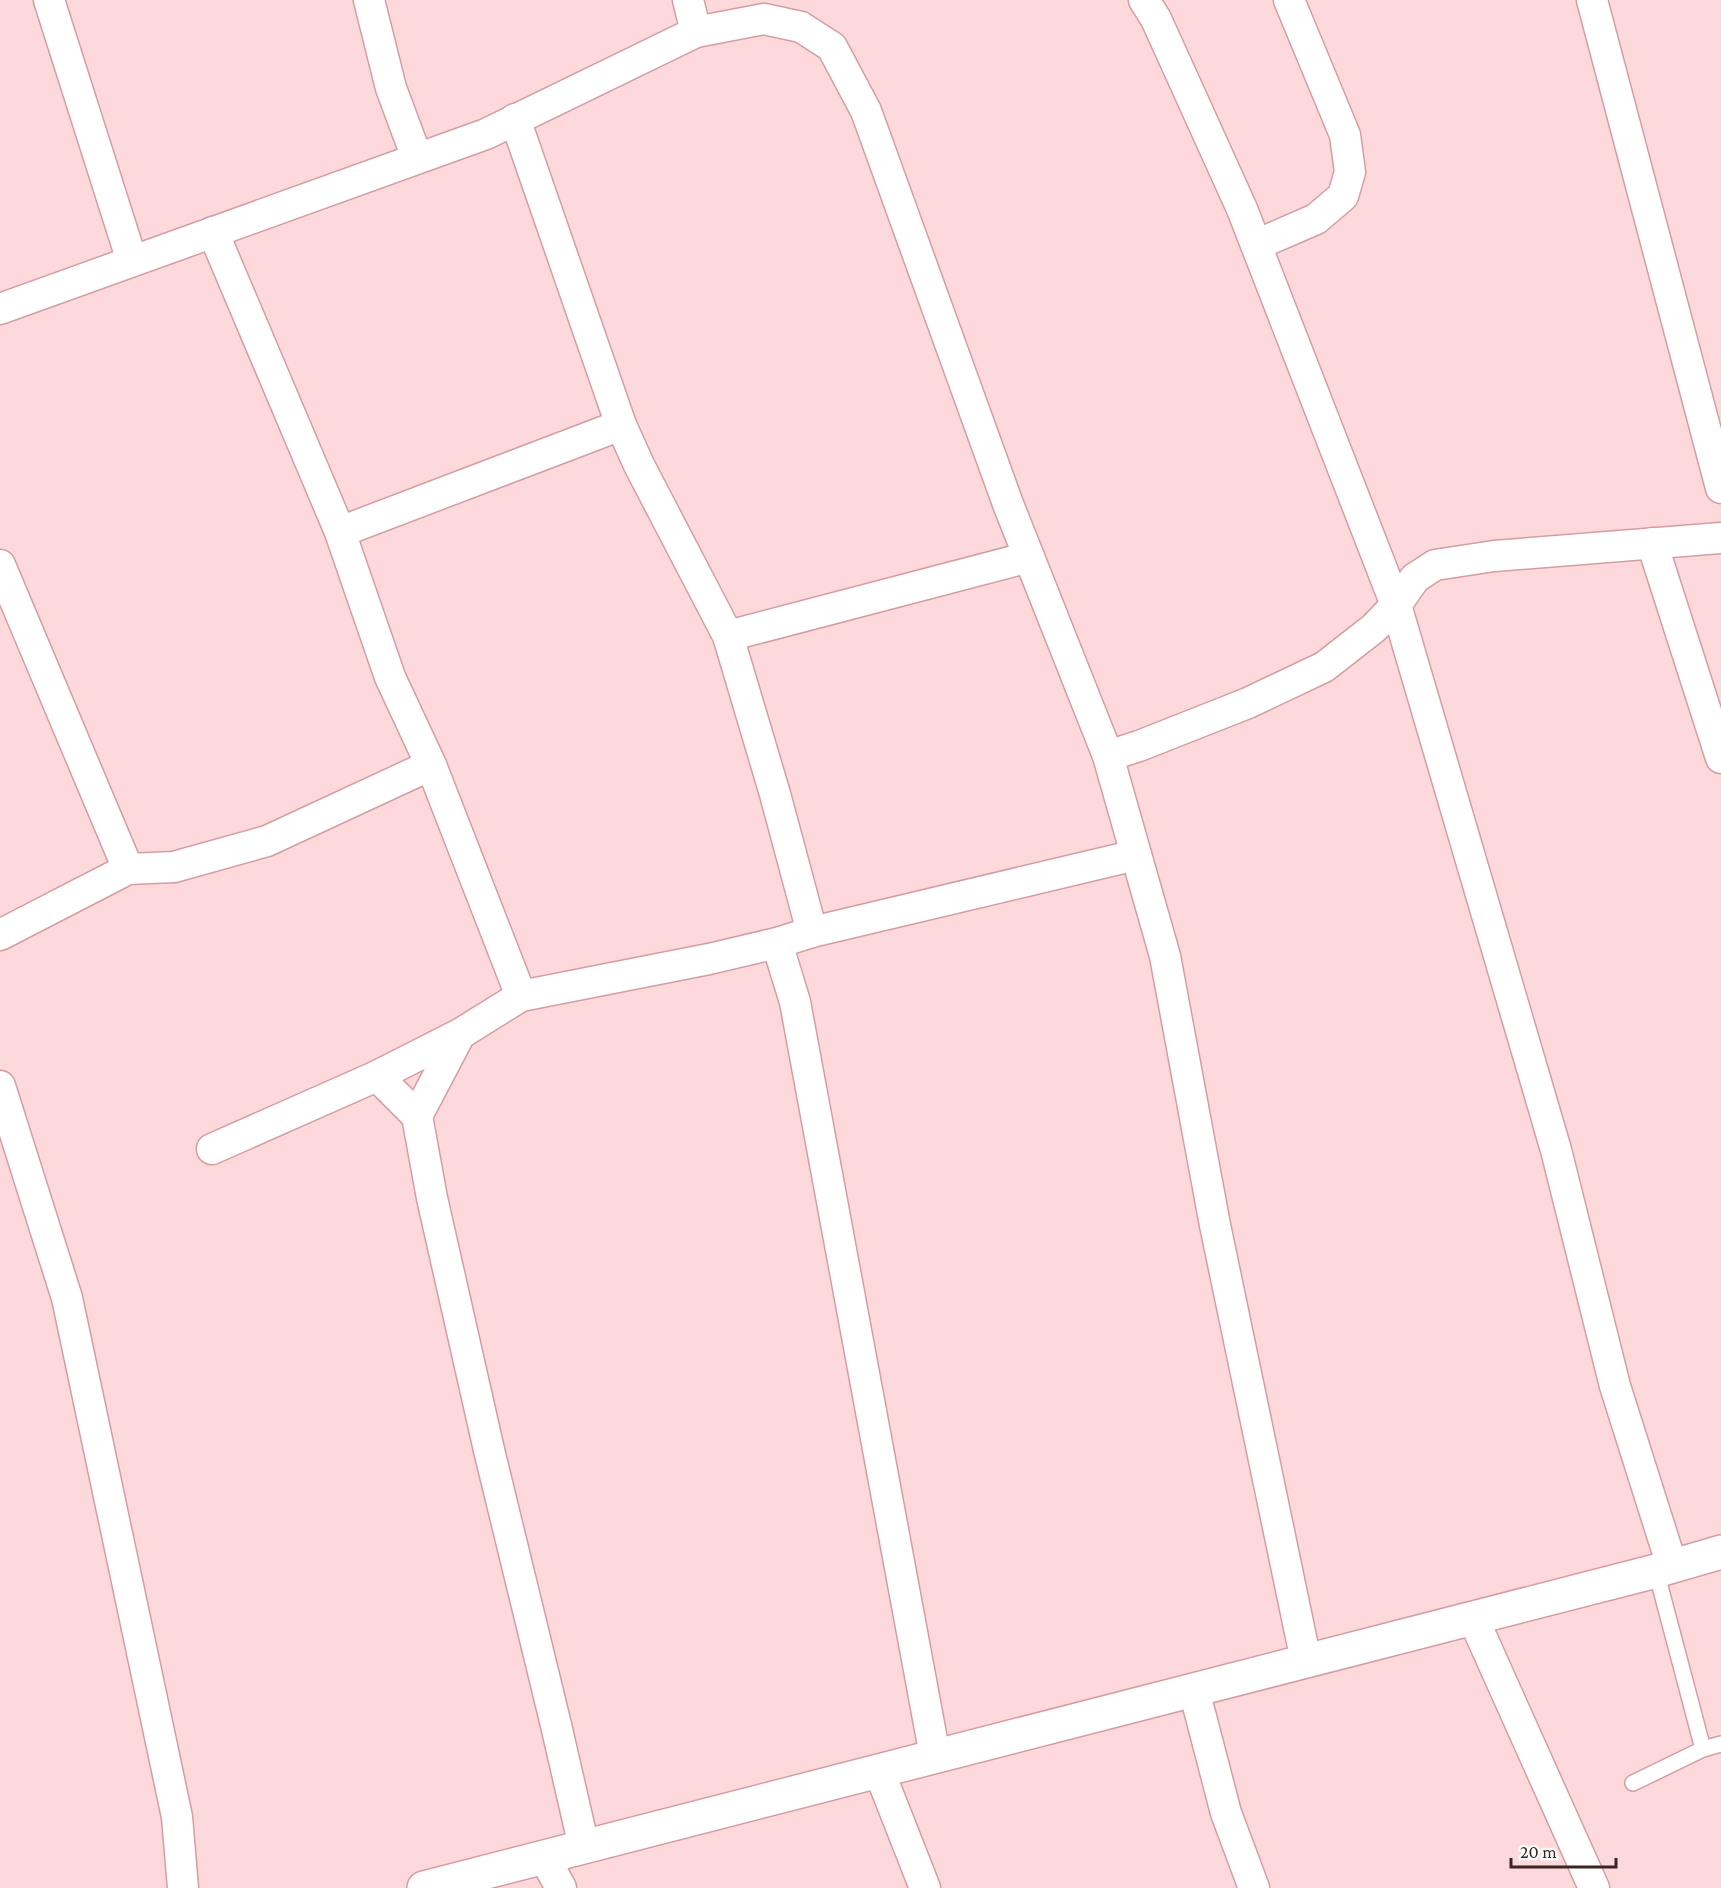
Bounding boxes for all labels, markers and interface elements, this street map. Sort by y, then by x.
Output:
scale bar [1511,1831,1616,1869]
text: 20 m [1520,1842,1557,1862]

